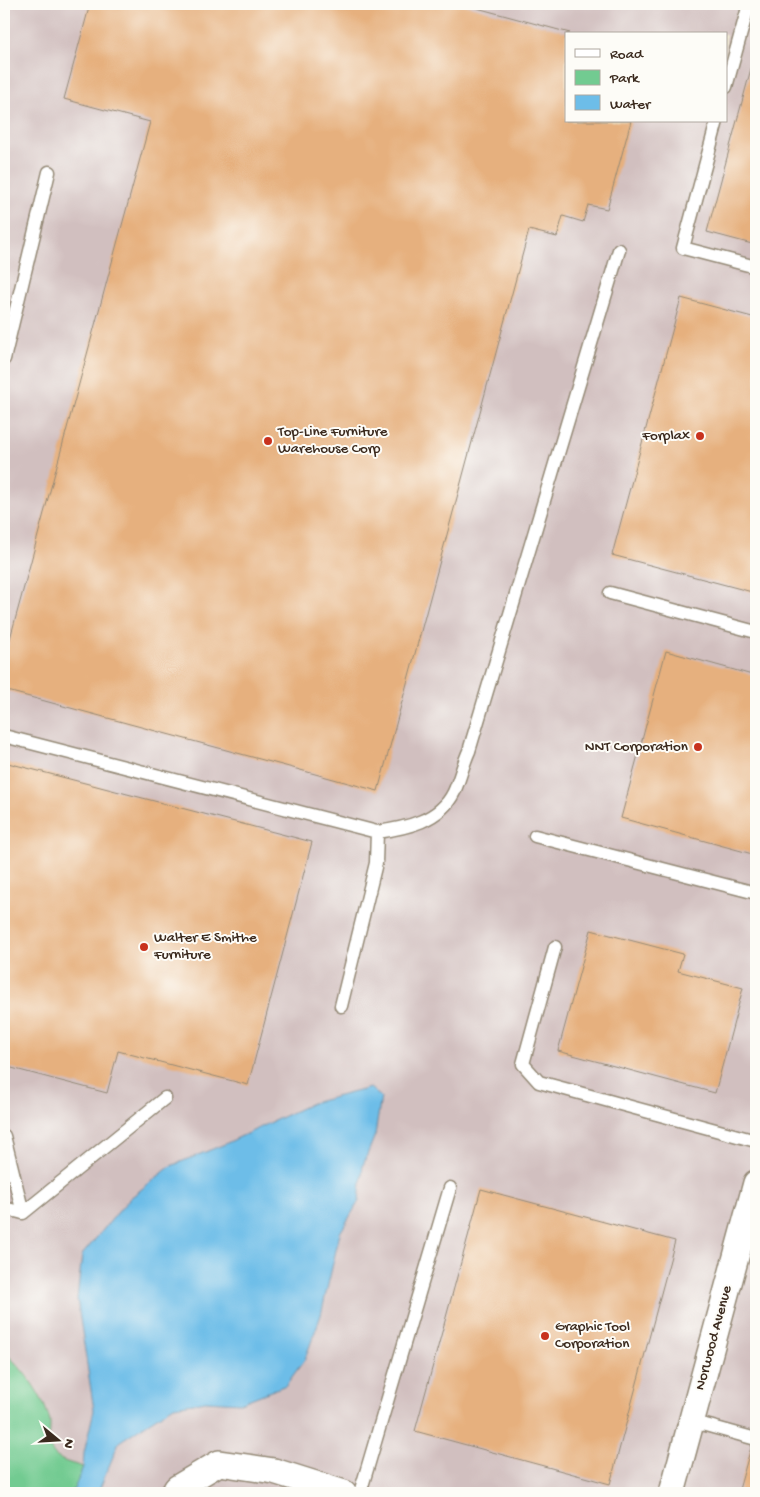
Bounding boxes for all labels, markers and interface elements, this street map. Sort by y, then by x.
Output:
legend [565,32,728,122]
text: Road [610,46,644,64]
text: Park [609,70,640,88]
text: Water [610,96,652,114]
place label: Top-Line Furniture Warehouse Corp [277,423,388,458]
place label: Forplax [641,427,690,445]
marker: Forplax [694,430,706,442]
marker: Top-Line Furniture Warehouse Corp [262,435,274,447]
place label: NNT Corporation [585,738,688,756]
marker: NNT Corporation [692,741,704,753]
place label: Walter E Smithe Furniture [153,929,257,964]
marker: Walter E Smithe Furniture [138,941,150,953]
street label: Norwood Avenue [691,1283,737,1392]
place label: Graphic Tool Corporation [555,1318,630,1353]
marker: Graphic Tool Corporation [539,1330,551,1342]
north arrow [32,1414,82,1464]
text: N [58,1436,77,1450]

